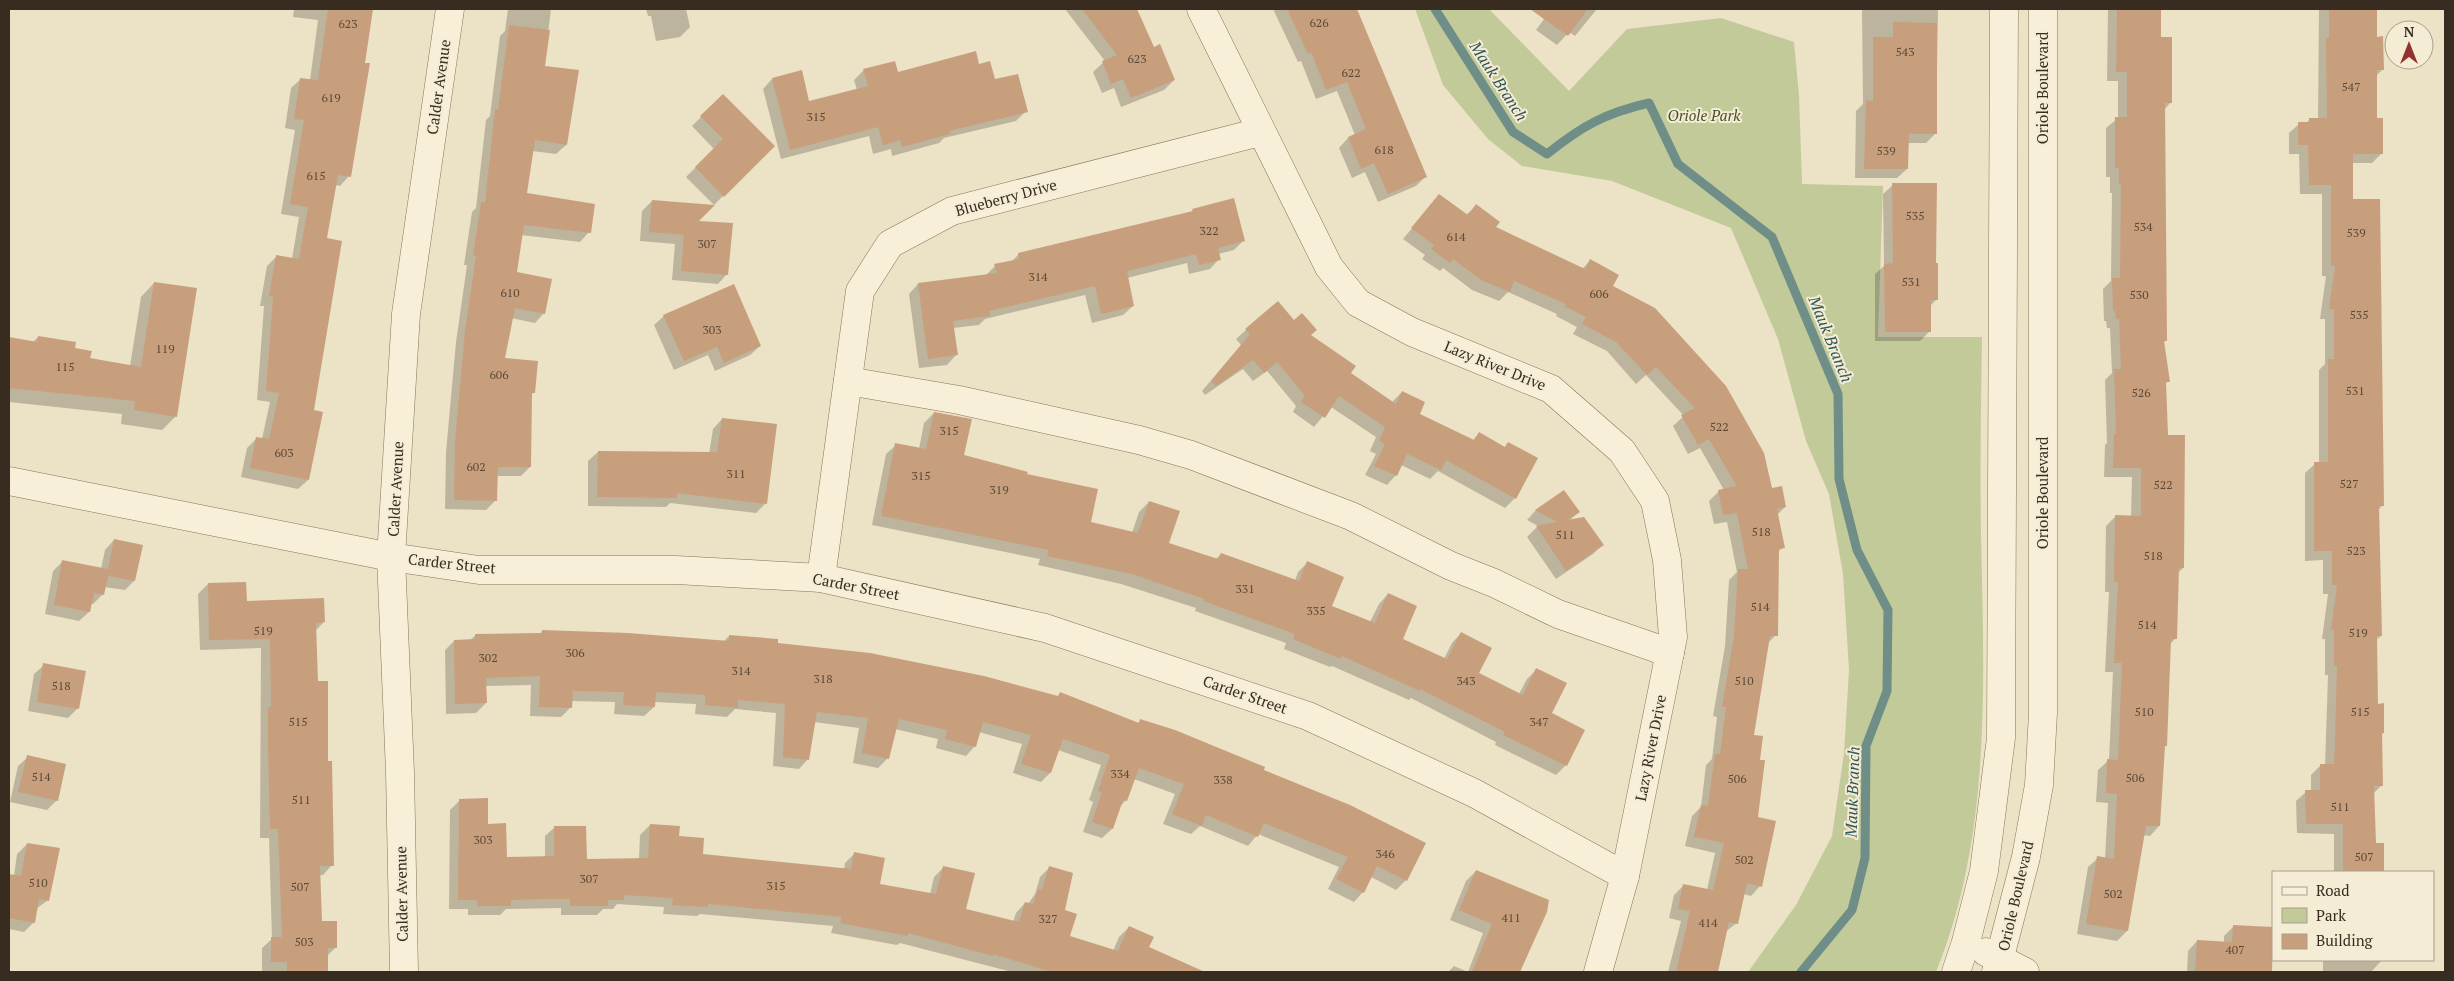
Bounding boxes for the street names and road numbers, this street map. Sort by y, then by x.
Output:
street label: Oriole Boulevard [2032,32,2052,144]
street label: Calder Avenue [421,38,455,136]
street label: Blueberry Drive [953,174,1059,220]
street label: Lazy River Drive [1441,336,1549,395]
street label: Oriole Boulevard [2032,437,2052,549]
street label: Calder Avenue [383,441,407,537]
street label: Carder Street [407,548,497,578]
street label: Carder Street [811,568,902,604]
street label: Carder Street [1200,670,1291,718]
street label: Lazy River Drive [1630,693,1670,803]
street label: Oriole Boulevard [1993,839,2037,953]
street label: Calder Avenue [390,846,412,942]

